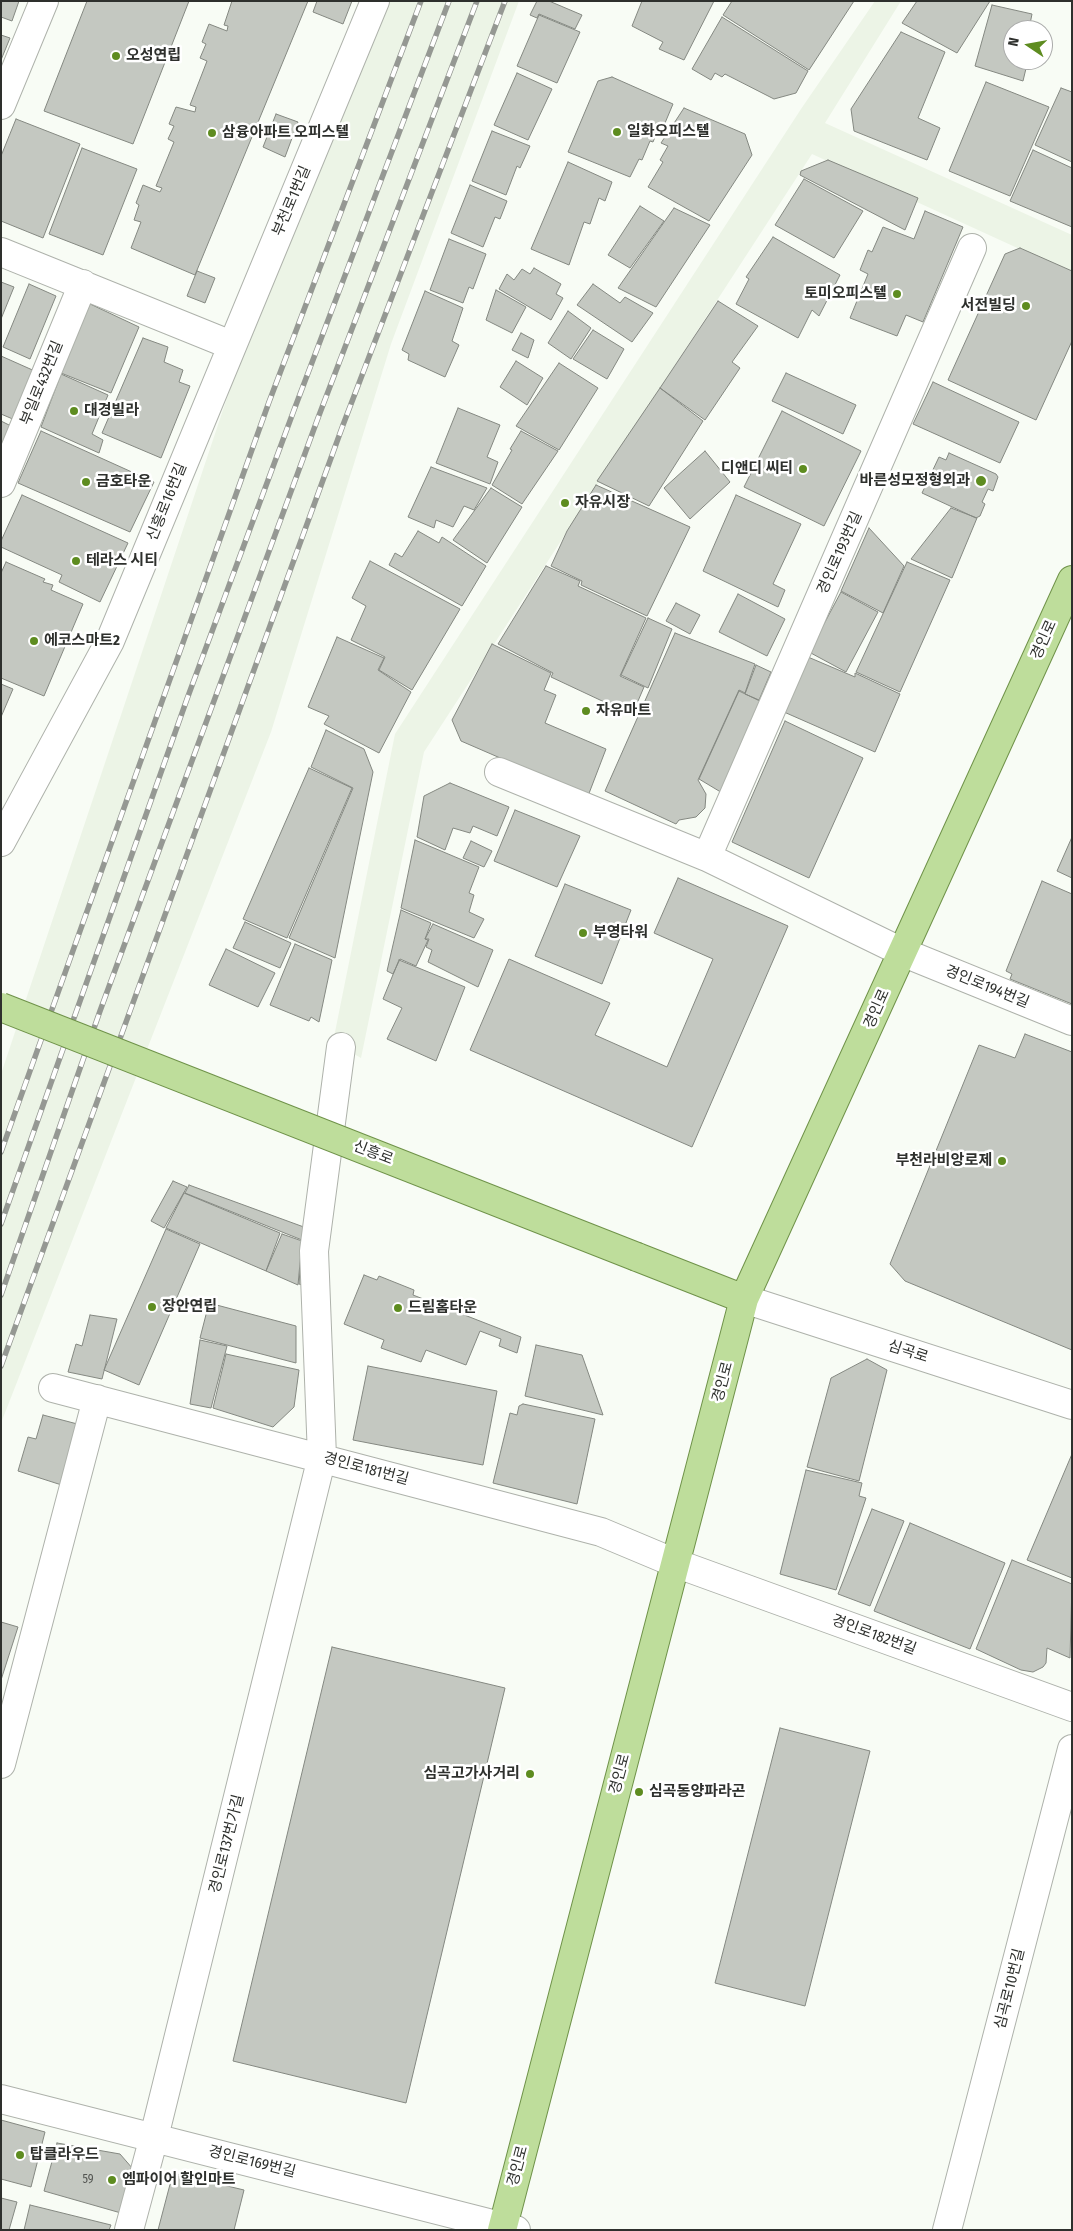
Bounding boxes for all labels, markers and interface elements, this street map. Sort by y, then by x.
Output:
north arrow [1003,20,1053,70]
text: N [1005,36,1023,48]
place label: 오성연립 [126,47,181,65]
marker: 오성연립 [110,50,122,62]
place label: 일화오피스텔 [627,123,710,141]
place label: 삼융아파트 오피스텔 [222,124,349,142]
marker: 일화오피스텔 [611,126,623,138]
marker: 삼융아파트 오피스텔 [206,127,218,139]
street label: 부천로1번길 [269,163,315,239]
place label: 토미오피스텔 [804,285,887,303]
marker: 토미오피스텔 [891,288,903,300]
place label: 서전빌딩 [961,297,1016,315]
marker: 서전빌딩 [1020,300,1032,312]
street label: 부일로432번길 [17,338,67,428]
place label: 대경빌라 [84,402,139,420]
marker: 대경빌라 [68,405,80,417]
street label: 신흥로16번길 [143,460,191,544]
place label: 디앤디 씨티 [721,460,793,478]
marker: 디앤디 씨티 [797,463,809,475]
place label: 바른성모정형외과 [860,472,970,490]
place label: 금호타운 [96,473,151,491]
marker: 바른성모정형외과 [974,474,988,488]
marker: 금호타운 [80,476,92,488]
place label: 자유시장 [575,494,630,512]
marker: 자유시장 [559,497,571,509]
street label: 경인로193번길 [814,509,866,597]
place label: 테라스 시티 [86,552,158,570]
marker: 테라스 시티 [70,555,82,567]
street label: 경인로 [1027,617,1061,663]
place label: 에코스마트2 [44,632,120,650]
marker: 에코스마트2 [28,635,40,647]
place label: 자유마트 [596,702,651,720]
marker: 자유마트 [580,705,592,717]
place label: 부영타워 [593,924,648,942]
marker: 부영타워 [577,927,589,939]
street label: 경인로194번길 [942,962,1032,1012]
street label: 경인로 [860,986,894,1032]
street label: 신흥로 [350,1137,396,1169]
place label: 부천라비앙로제 [895,1152,992,1170]
marker: 부천라비앙로제 [996,1155,1008,1167]
place label: 장안연립 [162,1298,217,1316]
place label: 드림홈타운 [408,1299,477,1317]
marker: 장안연립 [146,1301,158,1313]
marker: 드림홈타운 [392,1302,404,1314]
street label: 심곡로 [886,1337,930,1367]
street label: 경인로 [709,1360,737,1404]
street label: 경인로181번길 [321,1449,411,1489]
street label: 경인로182번길 [829,1611,919,1659]
street label: 경인로 [606,1752,634,1796]
place label: 심곡고가사거리 [423,1765,520,1783]
marker: 심곡고가사거리 [524,1768,536,1780]
place label: 심곡동양파라곤 [649,1783,746,1801]
marker: 심곡동양파라곤 [633,1786,645,1798]
street label: 경인로137번가길 [206,1793,248,1895]
street label: 심곡로10번길 [991,1947,1029,2031]
street label: 경인로169번길 [206,2142,298,2182]
street label: 경인로 [504,2144,532,2188]
place label: 탑클라우드 [30,2146,99,2164]
marker: 탑클라우드 [14,2149,26,2161]
place label: 엠파이어 할인마트 [122,2171,236,2189]
house number: 59 [82,2173,94,2187]
marker: 엠파이어 할인마트 [106,2174,118,2186]

